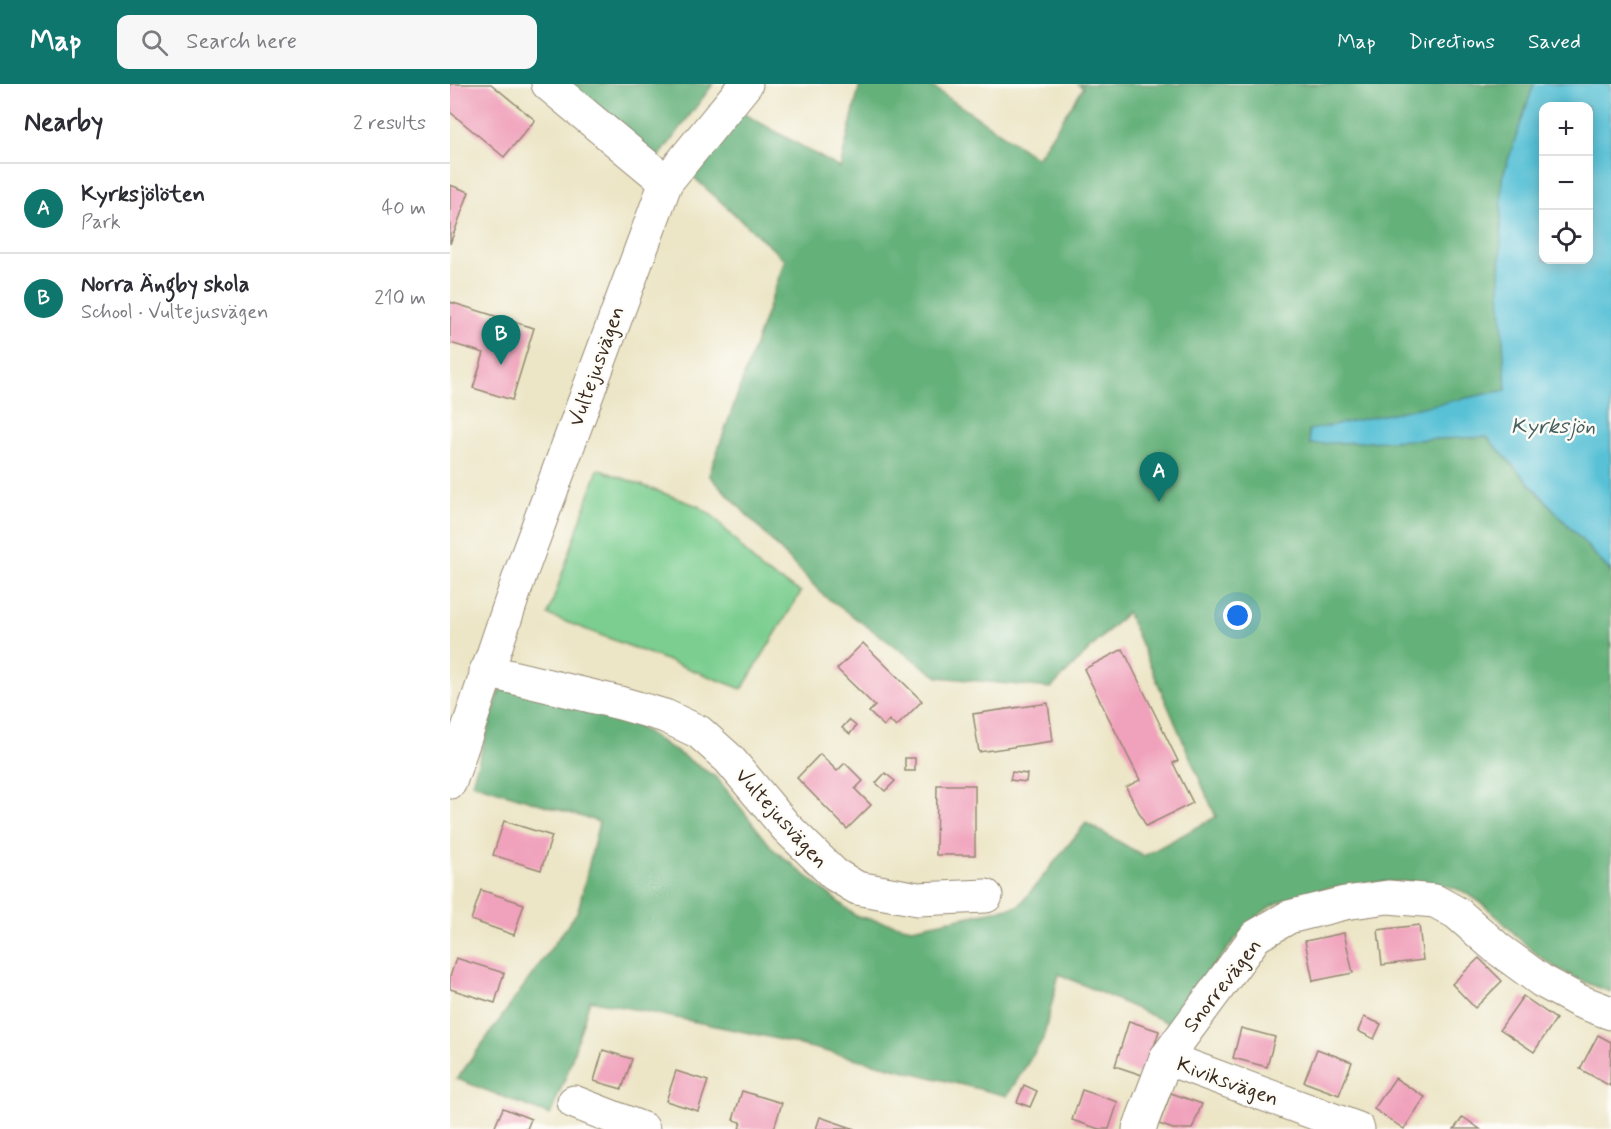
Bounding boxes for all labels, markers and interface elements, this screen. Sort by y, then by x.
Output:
search box [117,15,537,69]
text: Map [30,24,81,61]
icon: search [138,26,171,59]
text: Search here [186,28,297,56]
text: Map [1337,28,1376,56]
text: Directions [1409,28,1495,56]
text: Saved [1528,28,1581,56]
map controls [1539,102,1593,264]
button: + [1539,102,1593,156]
text: Nearby [24,106,103,140]
text: 2 results [353,110,426,137]
button: − [1539,156,1593,210]
text: Kyrksjölöten [81,181,205,209]
text: A [37,195,50,222]
text: 40 m [382,195,426,222]
text: Park [81,209,121,236]
button: locate [1539,210,1593,264]
text: Norra Ängby skola [81,271,250,299]
text: B [37,285,50,312]
text: 210 m [374,285,426,312]
text: School · Vultejusvägen [81,299,268,326]
street label: Vultejusvägen [562,302,632,430]
pin: B [482,316,520,365]
water label: Kyrksjön [1511,413,1595,441]
pin: A [1140,452,1178,502]
your location [1223,601,1252,630]
street label: Vultejusvägen [729,762,834,875]
street label: Snorrevägen [1177,933,1268,1038]
street label: Kiviksvägen [1173,1051,1283,1113]

